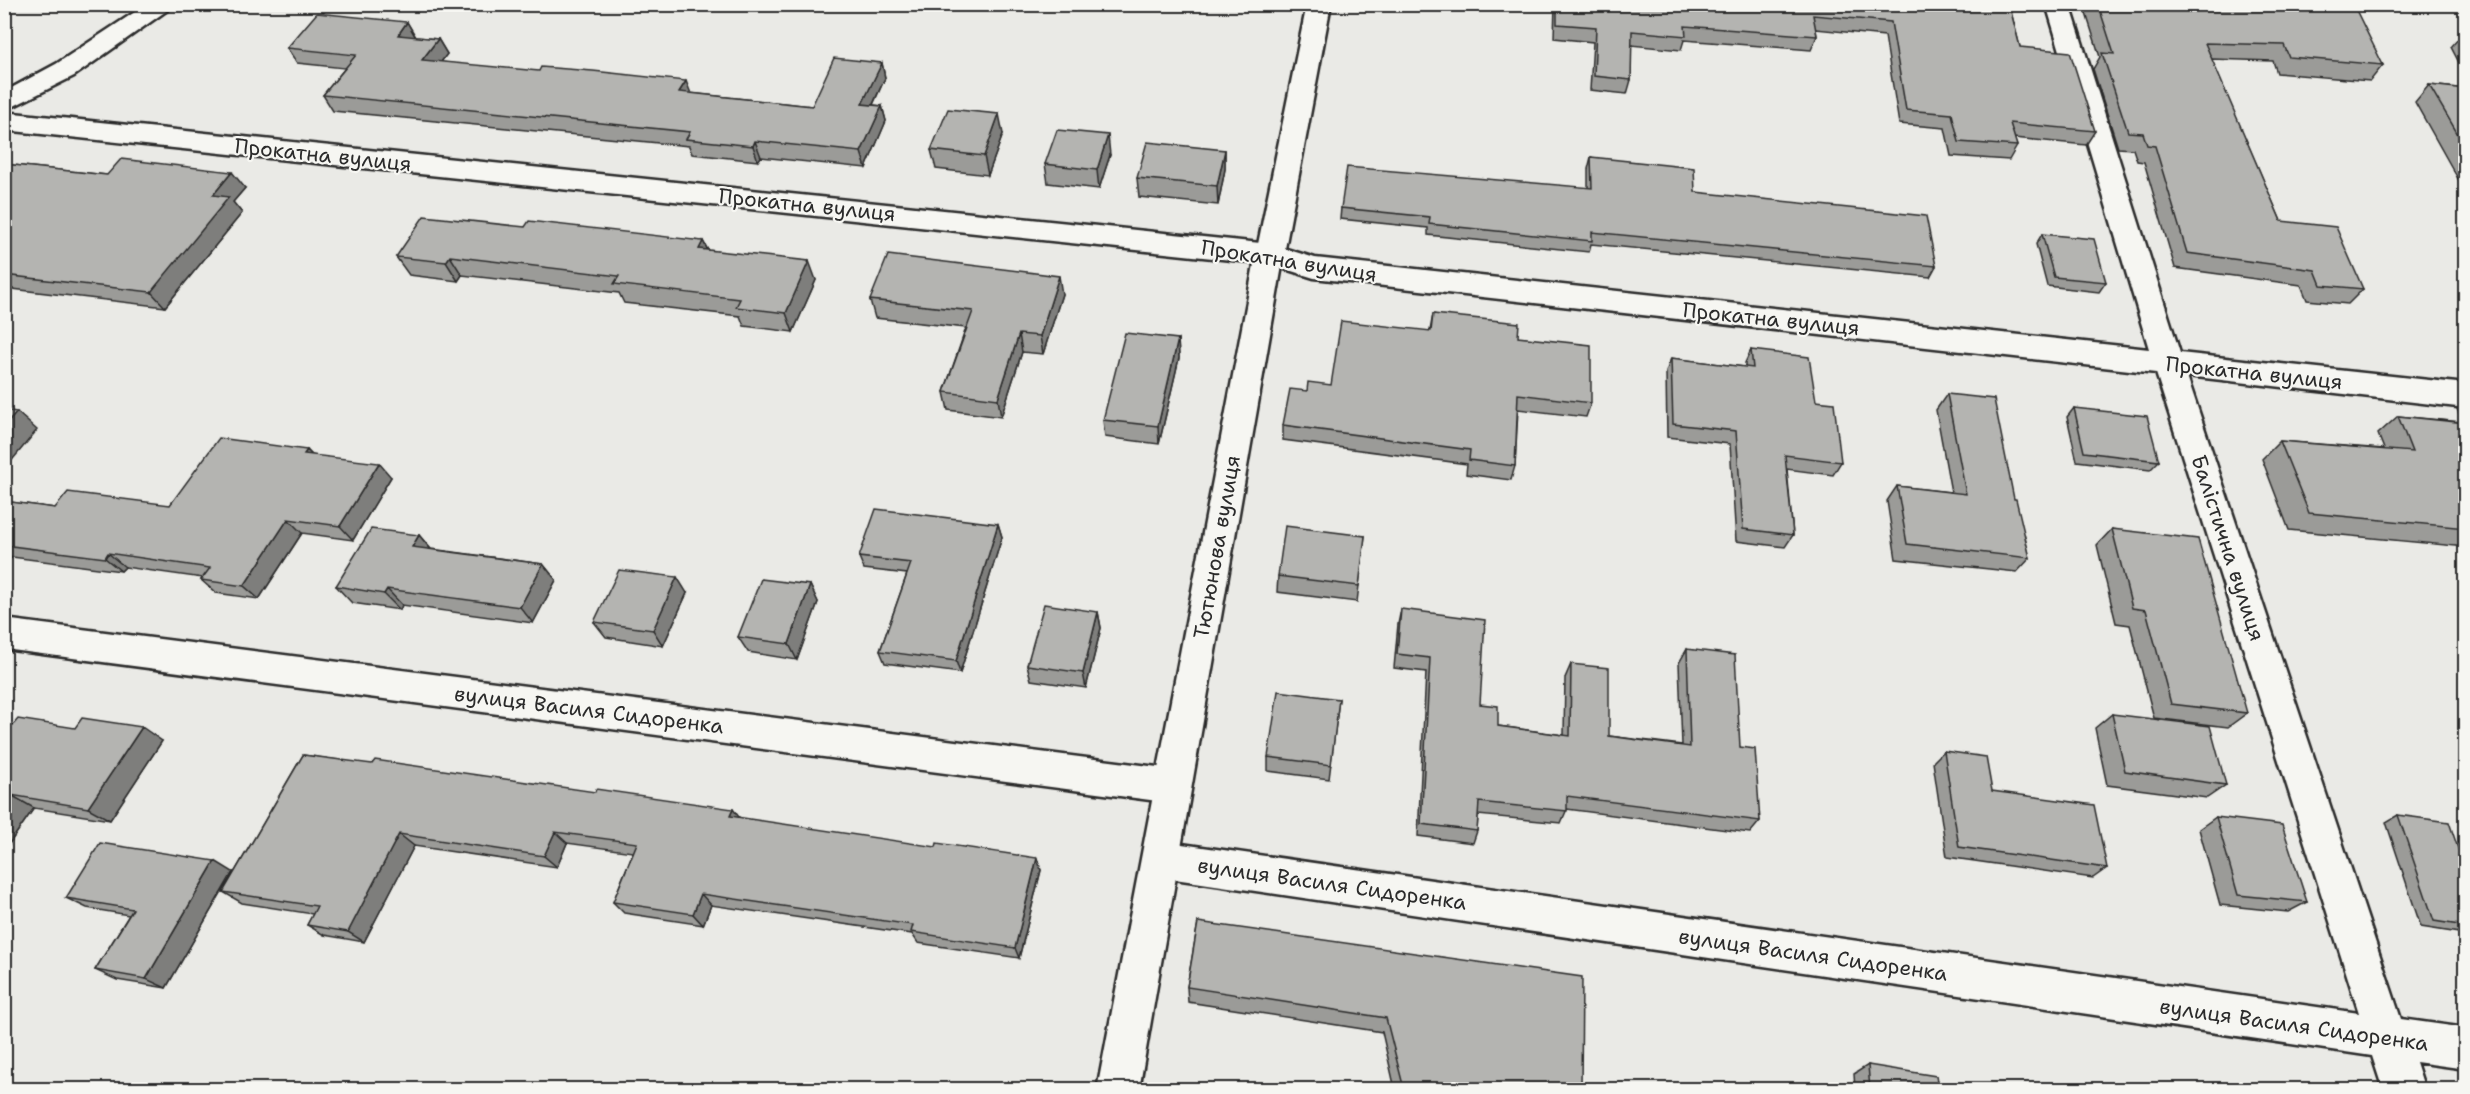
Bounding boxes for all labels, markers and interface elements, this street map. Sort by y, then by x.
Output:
street label: Прокатна вулиця [233,132,413,178]
street label: Прокатна вулиця [717,182,897,228]
street label: Прокатна вулиця [1199,233,1379,289]
street label: Прокатна вулиця [1681,296,1861,342]
street label: Прокатна вулиця [2164,350,2344,396]
street label: Балістична вулиця [2185,451,2271,645]
street label: Тютюнова вулиця [1187,453,1247,641]
street label: вулиця Василя Сидоренка [453,680,725,740]
street label: вулиця Василя Сидоренка [1196,851,1468,917]
street label: вулиця Василя Сидоренка [1677,922,1949,988]
street label: вулиця Василя Сидоренка [2158,992,2430,1058]

